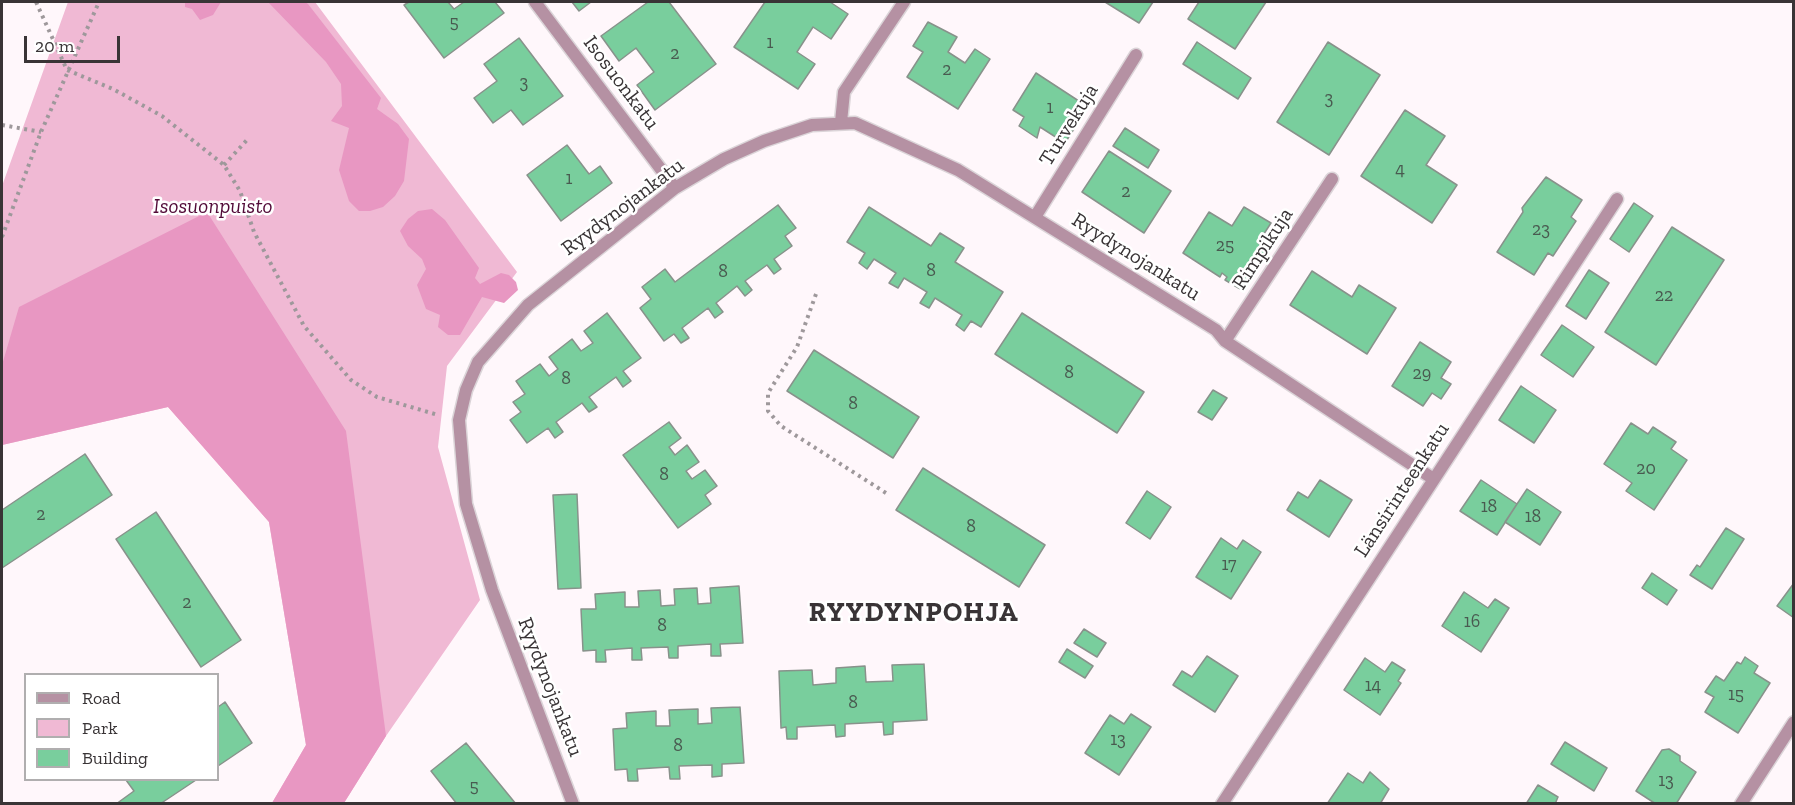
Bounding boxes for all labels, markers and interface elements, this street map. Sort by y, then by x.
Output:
house number: 5 [449,12,459,34]
scale bar [27,24,123,62]
street label: Isosuonkatu [578,31,664,135]
house number: 1 [767,32,773,54]
text: 20 m [35,35,74,57]
house number: 2 [670,43,680,65]
house number: 2 [942,59,952,81]
house number: 3 [520,72,528,94]
street label: Turvekuja [1034,79,1104,171]
house number: 3 [1325,88,1333,110]
house number: 1 [1047,97,1053,119]
street label: Ryydynojankatu [557,153,689,261]
house number: 4 [1395,159,1405,181]
house number: 1 [566,168,572,190]
house number: 2 [1121,181,1131,203]
park label: Isosuonpuisto [153,194,273,220]
street label: Rimpikuja [1227,203,1299,295]
street label: Ryydynojankatu [1067,207,1205,307]
house number: 23 [1532,219,1550,241]
house number: 25 [1216,235,1234,257]
house number: 8 [926,260,936,282]
house number: 8 [718,261,728,283]
house number: 22 [1655,285,1673,307]
house number: 8 [1064,362,1074,384]
house number: 29 [1413,363,1431,385]
house number: 8 [561,368,571,390]
house number: 8 [848,393,858,415]
street label: Länsirinteenkatu [1349,418,1455,562]
house number: 20 [1636,458,1656,480]
house number: 8 [659,464,669,486]
house number: 18 [1481,496,1497,518]
house number: 2 [36,504,46,526]
house number: 18 [1525,506,1541,528]
house number: 8 [966,516,976,538]
house number: 17 [1221,554,1237,576]
house number: 2 [182,592,192,614]
district label: RYYDYNPOHJA [809,597,1019,629]
house number: 16 [1464,611,1480,633]
street label: Ryydynojankatu [512,614,588,760]
house number: 8 [657,615,667,637]
legend [24,673,219,781]
house number: 14 [1365,675,1381,697]
house number: 15 [1728,684,1744,706]
text: Road [82,687,121,709]
house number: 8 [848,692,858,714]
text: Park [82,717,118,739]
house number: 13 [1110,729,1126,751]
house number: 8 [673,735,683,757]
text: Building [82,747,148,769]
house number: 13 [1658,770,1674,792]
house number: 5 [469,776,479,798]

